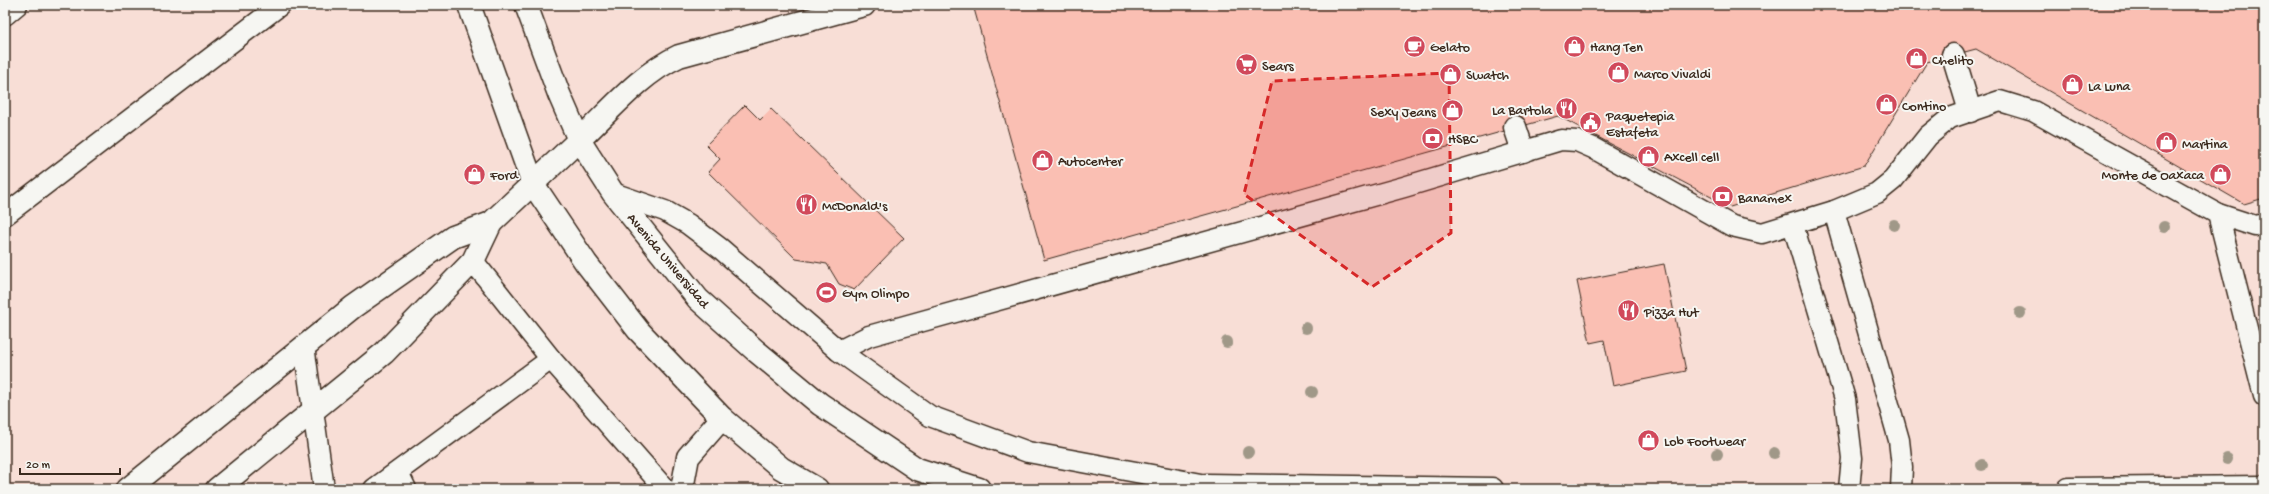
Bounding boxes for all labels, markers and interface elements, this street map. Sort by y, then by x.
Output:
cafe icon: Gelato [1401,33,1427,59]
shop icon: Hang Ten [1562,33,1588,59]
place label: Gelato [1430,40,1470,57]
place label: Hang Ten [1590,40,1643,57]
shop icon: Chelito [1903,46,1929,72]
supermarket icon: Sears [1233,52,1259,78]
place label: Chelito [1932,53,1973,70]
place label: Sears [1262,59,1294,76]
shop icon: Marco Vivaldi [1605,60,1631,86]
shop icon: Swatch [1438,61,1464,87]
place label: Marco Vivaldi [1634,67,1711,84]
place label: Swatch [1466,68,1510,85]
shop icon: La Luna [2059,72,2085,98]
place label: La Luna [2088,79,2132,96]
shop icon: Contino [1873,92,1899,118]
restaurant icon: La Bartola [1554,96,1580,122]
shop icon: Sexy Jeans [1439,98,1465,124]
place label: Contino [1902,99,1946,116]
place label: La Bartola [1492,103,1553,120]
place label: Sexy Jeans [1370,105,1437,122]
place label: Paquetepia Estafeta [1605,109,1676,142]
public building icon: Paquetepia Estafeta [1577,110,1603,136]
bank icon: HSBC [1419,125,1445,151]
shop icon: Martina [2154,130,2180,156]
place label: HSBC [1448,132,1479,149]
place label: Martina [2182,137,2229,154]
shop icon: Axcell cell [1636,143,1662,169]
shop icon: Autocenter [1029,147,1055,173]
place label: Axcell cell [1664,150,1719,167]
place label: Autocenter [1058,154,1123,171]
shop icon: Ford [461,161,487,187]
shop icon: Monte de Oaxaca [2207,161,2233,187]
place label: Ford [489,168,519,185]
place label: Monte de Oaxaca [2102,168,2205,185]
bank icon: Banamex [1709,184,1735,210]
place label: Banamex [1737,191,1793,208]
restaurant icon: McDonald's [793,192,819,218]
place label: McDonald's [822,199,888,216]
street label: Avenida Universidad [622,211,713,314]
sports icon: Gym Olimpo [813,279,839,305]
place label: Gym Olimpo [842,286,910,303]
restaurant icon: Pizza Hut [1616,298,1642,324]
place label: Pizza Hut [1643,305,1700,322]
shop icon: Lob Footwear [1636,427,1662,453]
place label: Lob Footwear [1664,434,1746,451]
scale bar [20,450,120,476]
text: 20 m [26,459,51,473]

